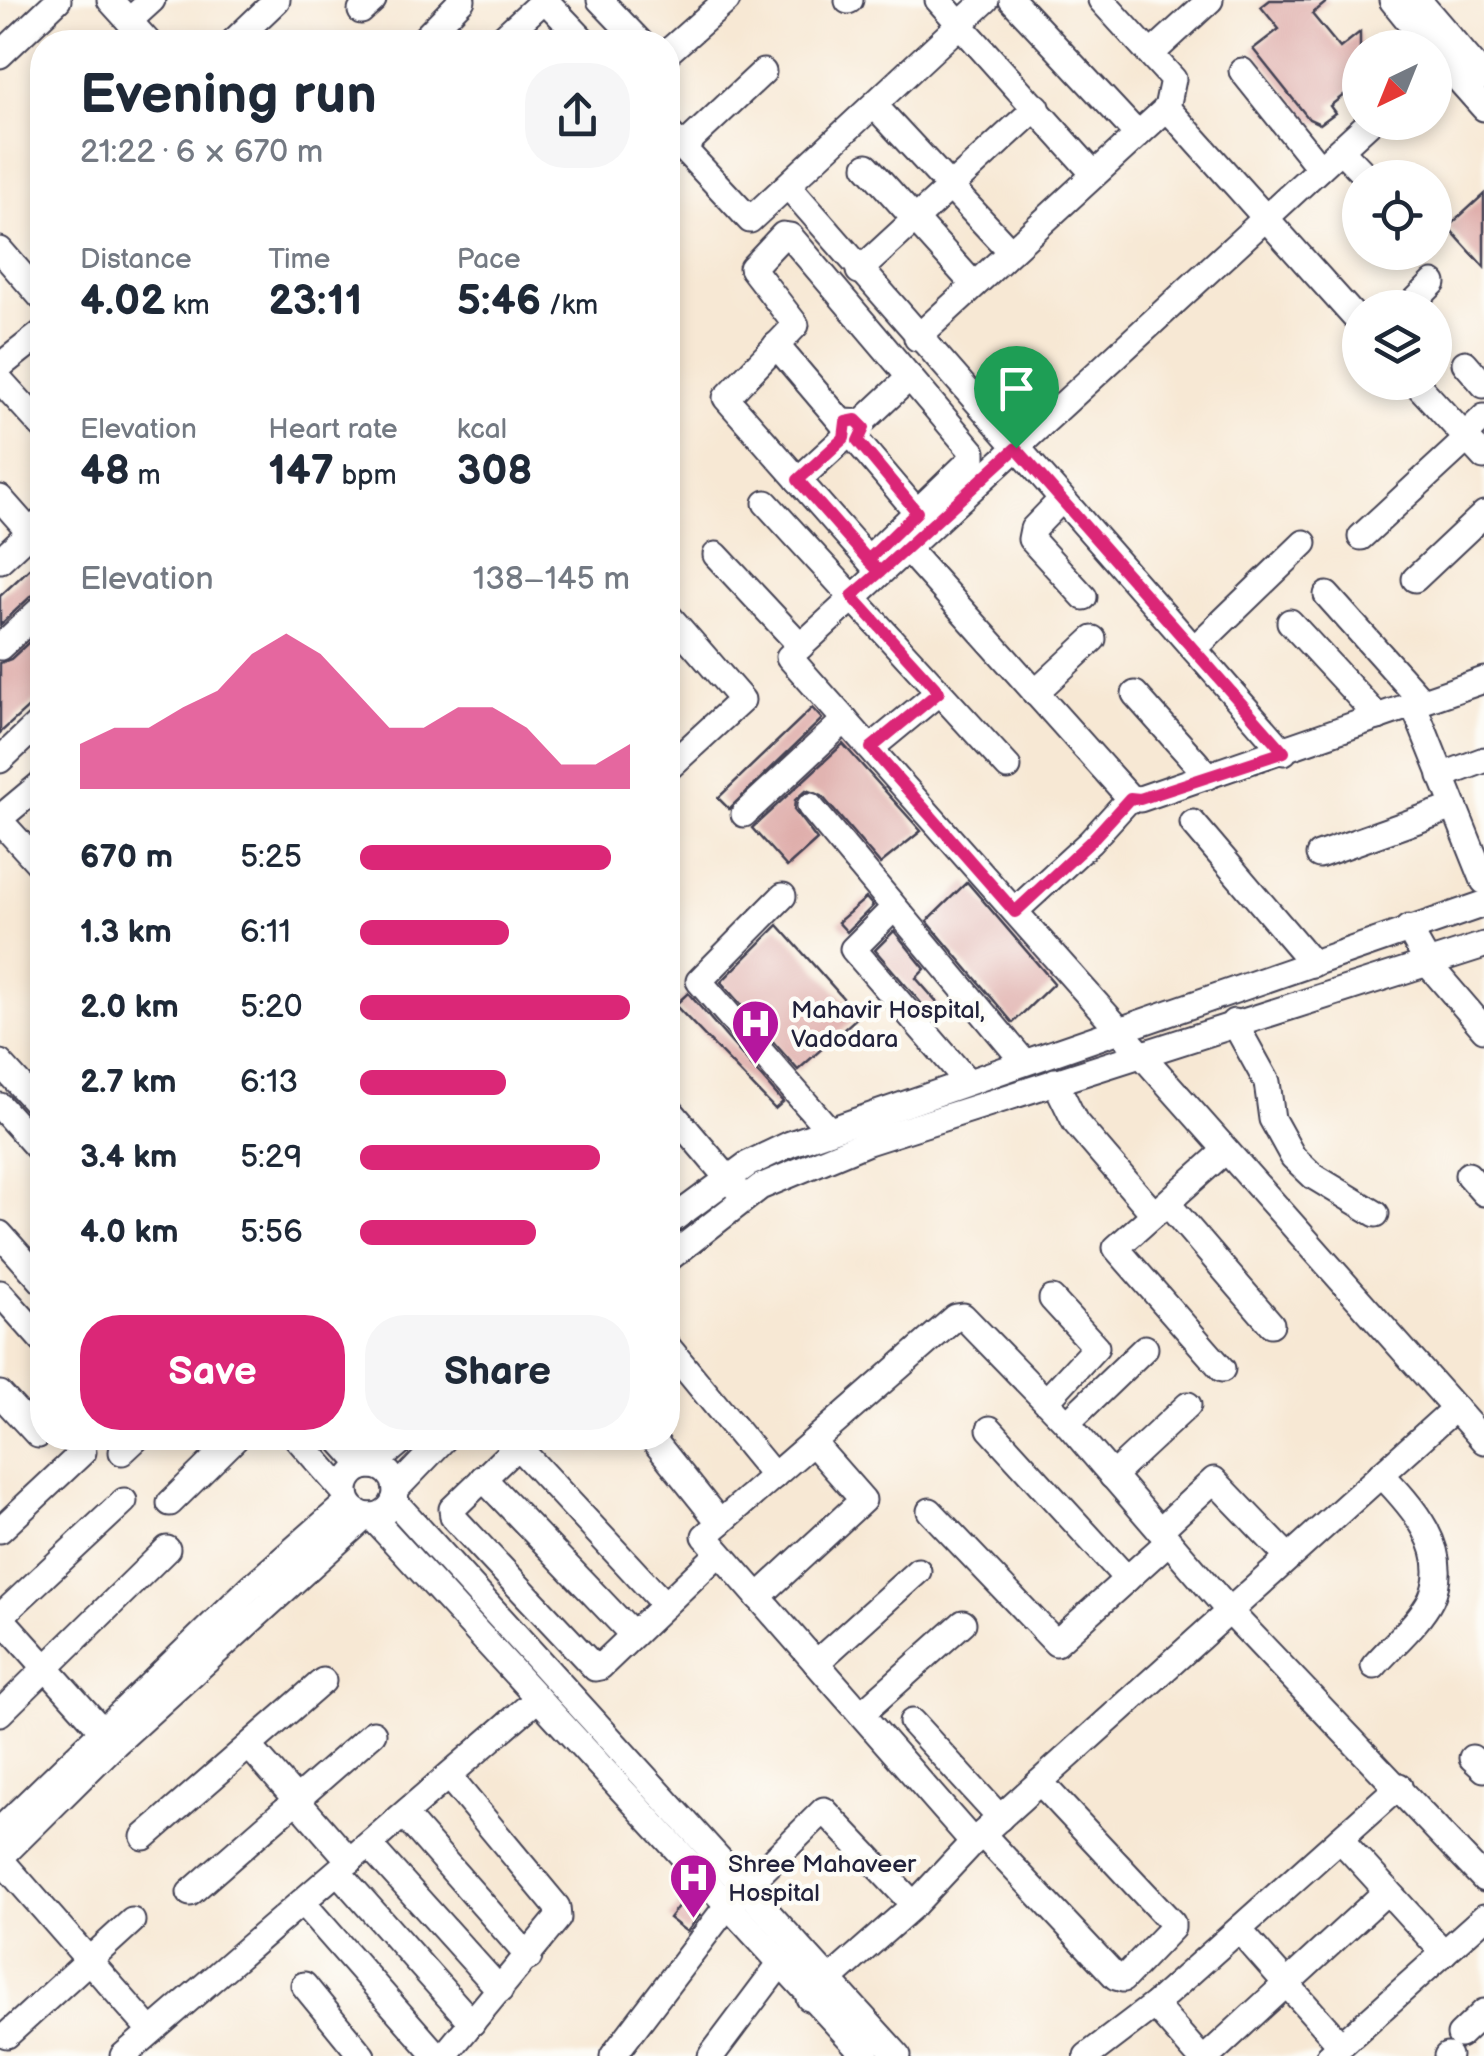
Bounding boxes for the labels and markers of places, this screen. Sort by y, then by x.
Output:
pin [974,346,1059,449]
place label: Mahavir Hospital, Vadodara [791,995,985,1055]
hospital icon: Mahavir Hospital, Vadodara [730,998,782,1066]
place label: Shree Mahaveer Hospital [728,1849,917,1909]
hospital icon: Shree Mahaveer Hospital [667,1852,719,1920]

